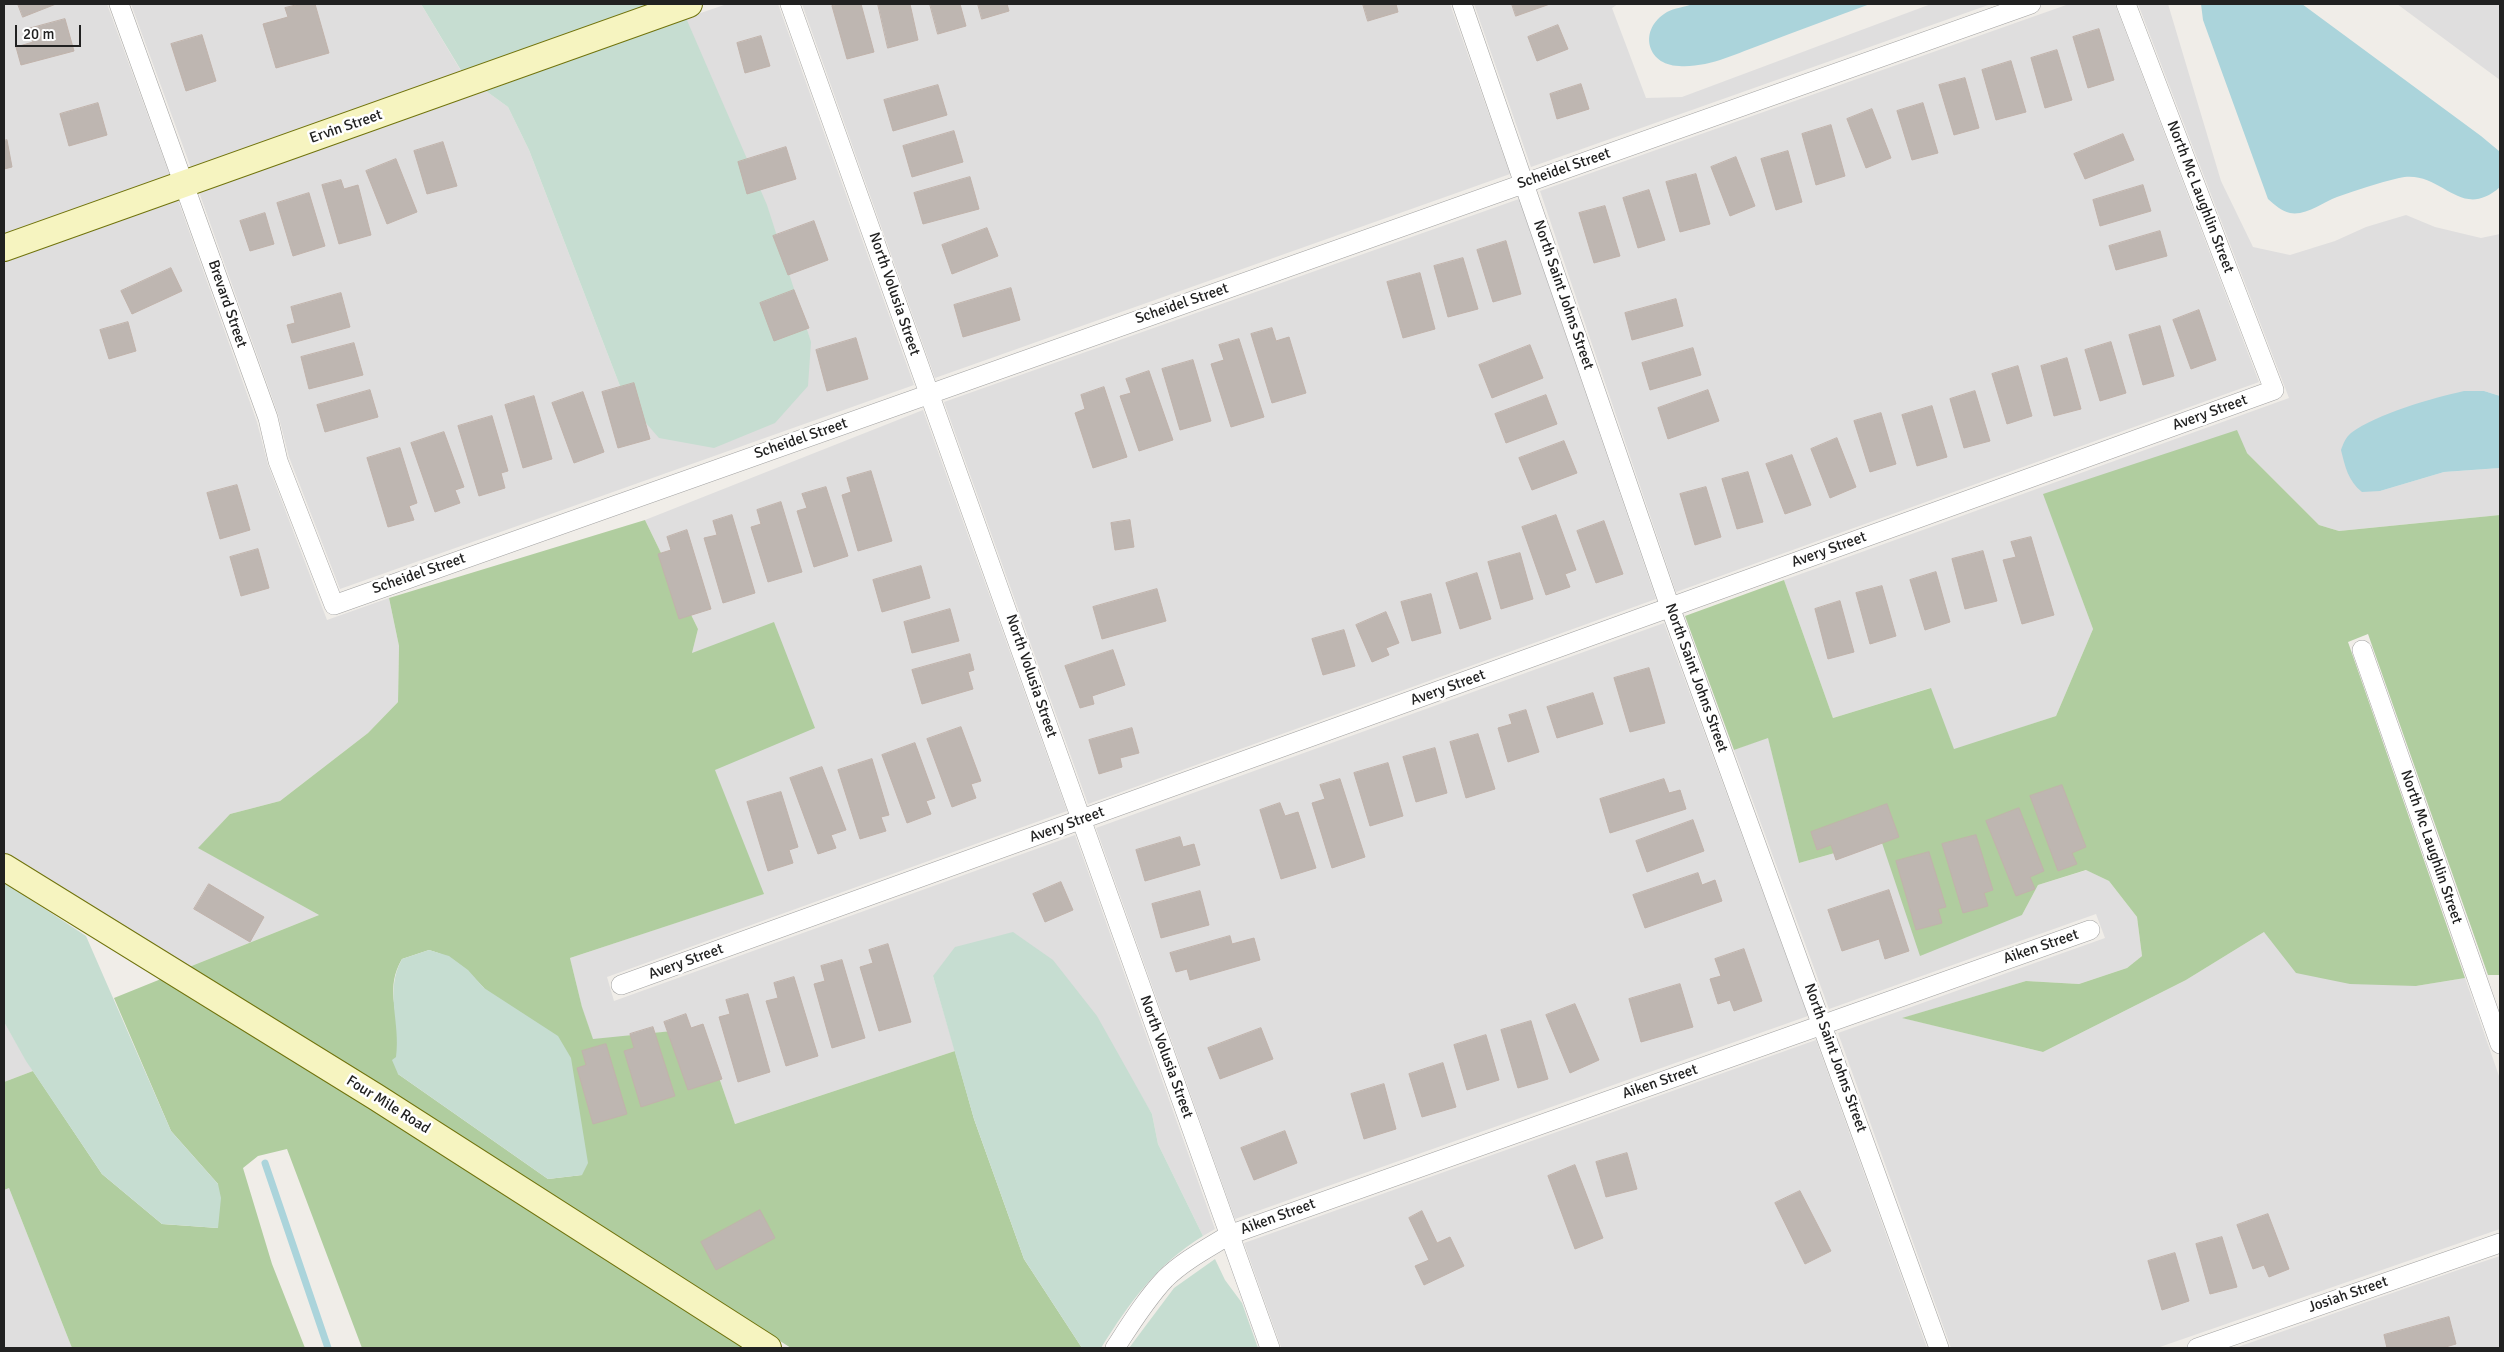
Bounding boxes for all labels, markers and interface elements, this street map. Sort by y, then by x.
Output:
scale bar [18,15,84,47]
text: 20 m [23,25,54,43]
street label: Ervin Street [307,106,385,148]
street label: North Mc Laughlin Street [2163,118,2237,276]
street label: Scheidel Street [1515,145,1613,193]
street label: North Saint Johns Street [1529,218,1597,372]
street label: North Volusia Street [864,230,924,358]
street label: Brevard Street [204,258,250,350]
street label: Scheidel Street [1133,280,1231,328]
street label: Avery Street [2170,391,2250,435]
street label: Scheidel Street [752,415,850,463]
street label: Avery Street [1789,528,1869,572]
street label: Scheidel Street [370,550,468,598]
street label: North Saint Johns Street [1661,601,1731,755]
street label: North Volusia Street [1001,612,1061,740]
street label: Avery Street [1408,666,1488,710]
street label: North Mc Laughlin Street [2396,768,2466,926]
street label: Avery Street [1027,803,1107,847]
street label: Aiken Street [2001,926,2081,968]
street label: Avery Street [646,940,726,984]
street label: North Saint Johns Street [1800,981,1870,1135]
street label: North Volusia Street [1135,993,1197,1121]
street label: Aiken Street [1620,1061,1700,1103]
street label: Four Mile Road [343,1072,433,1138]
street label: Aiken Street [1238,1195,1318,1239]
street label: Josiah Street [2306,1273,2390,1317]

